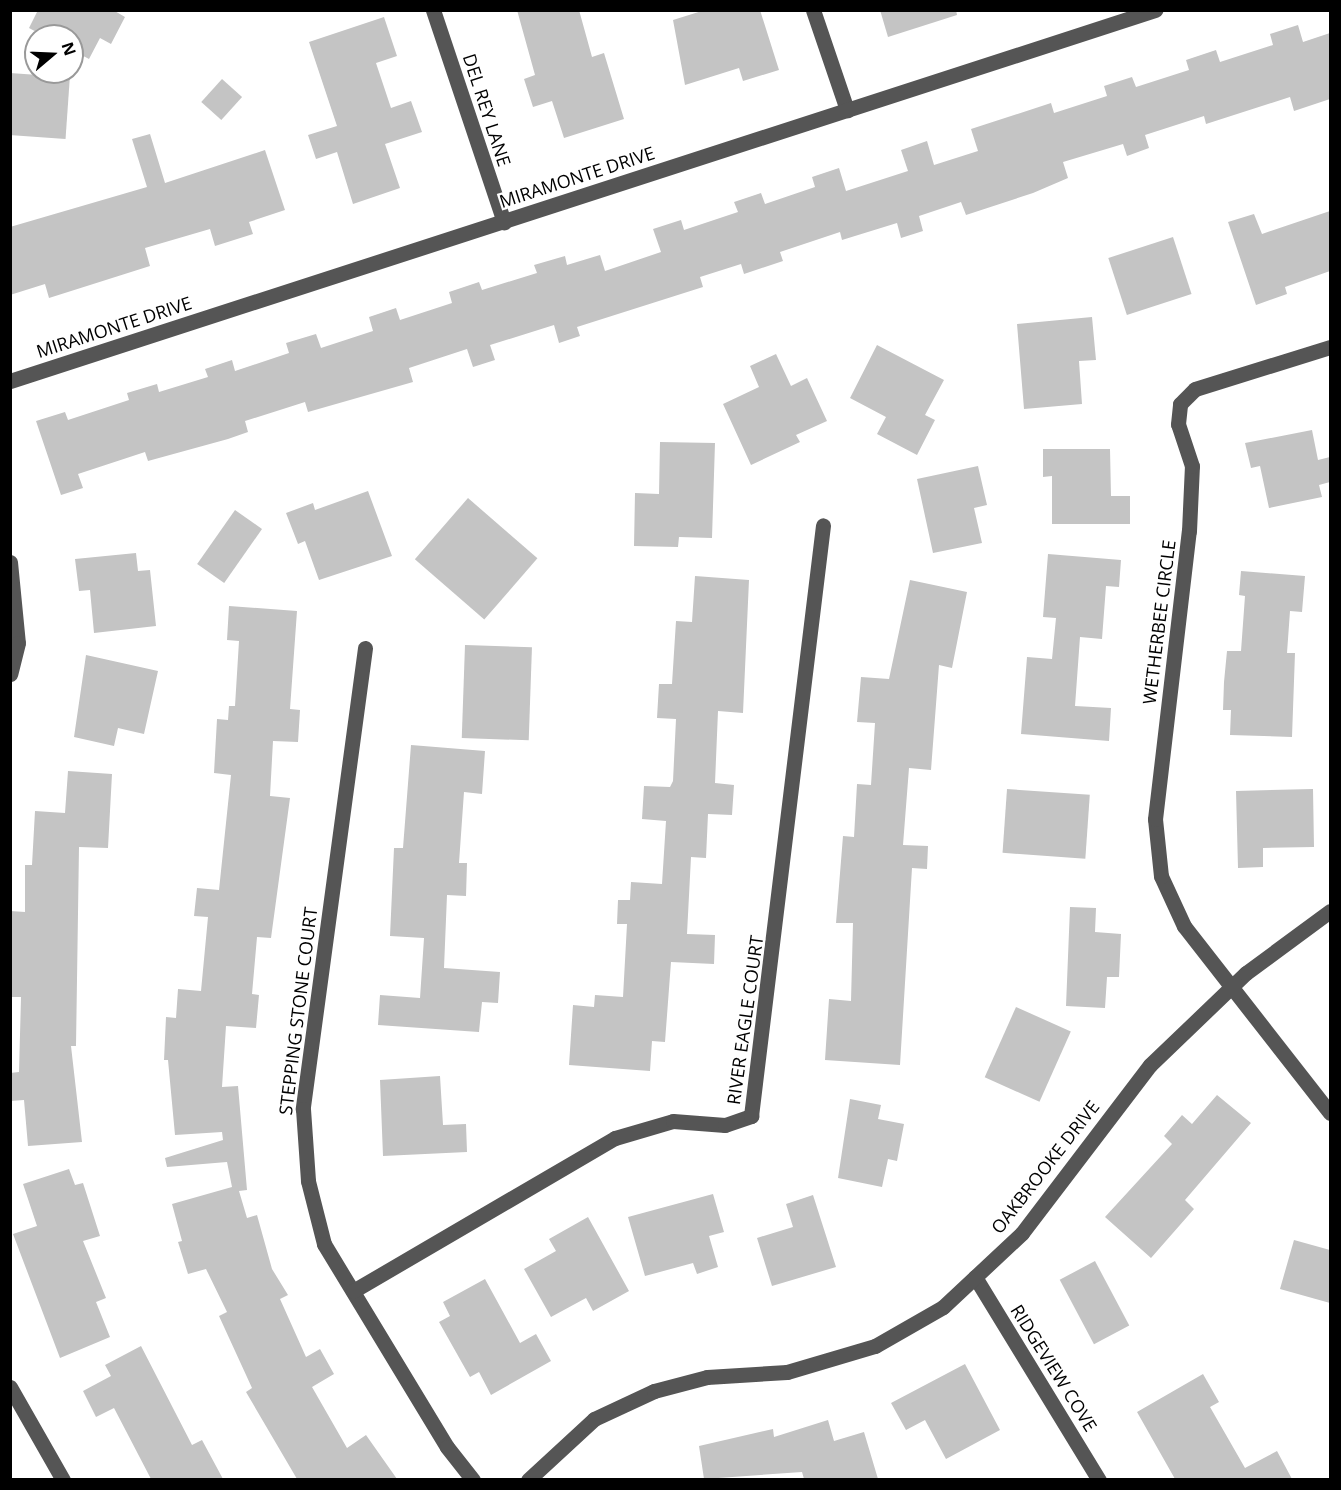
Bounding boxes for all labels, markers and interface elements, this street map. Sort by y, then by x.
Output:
north arrow [24,24,84,84]
text: N [57,39,82,59]
street label: DEL REY LANE [459,51,515,169]
street label: MIRAMONTE DRIVE [497,142,657,212]
street label: MIRAMONTE DRIVE [34,292,194,362]
street label: WETHERBEE CIRCLE [1138,539,1180,705]
street label: STEPPING STONE COURT [275,906,321,1116]
street label: RIVER EAGLE COURT [722,934,768,1106]
street label: OAKBROOKE DRIVE [986,1096,1104,1238]
street label: RIDGEVIEW COVE [1006,1301,1102,1435]

